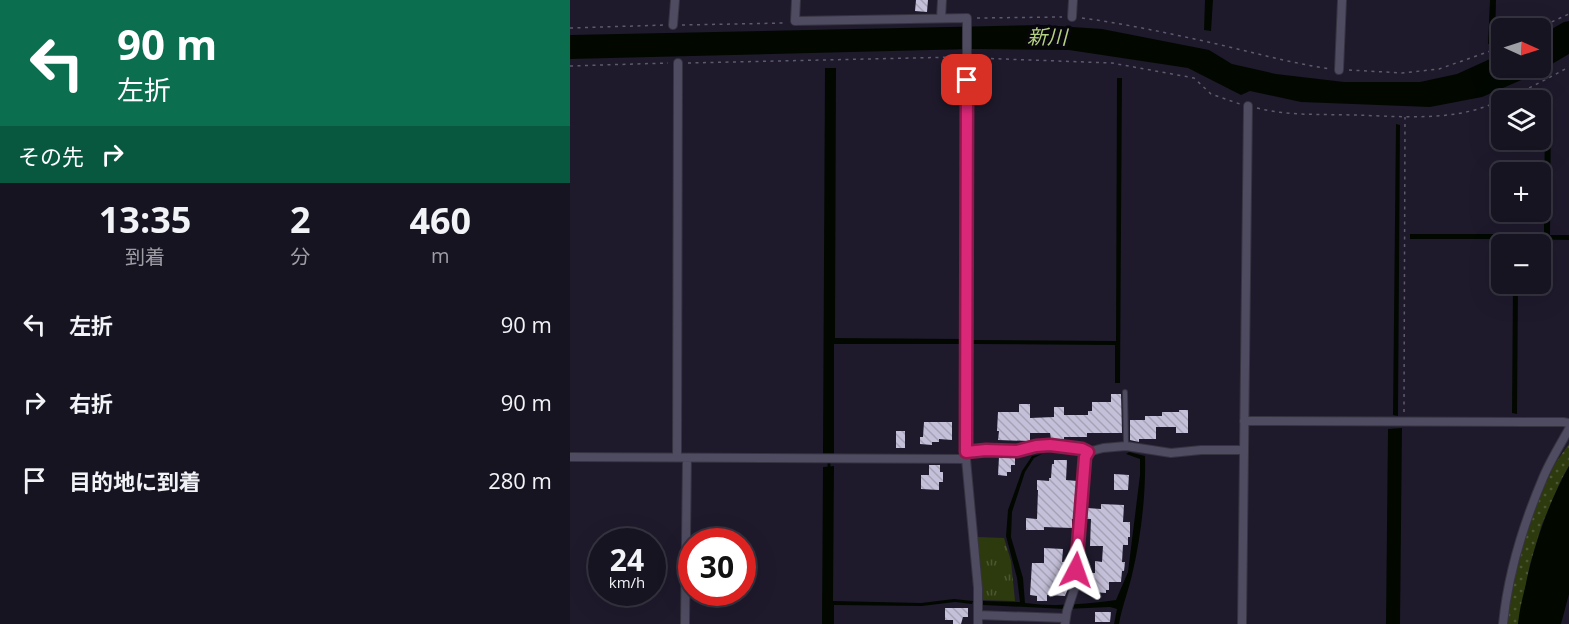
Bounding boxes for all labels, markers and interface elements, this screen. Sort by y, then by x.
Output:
text: 90 m [117,15,217,72]
north arrow [1491,18,1551,78]
map controls [1491,18,1551,294]
water label: 新川 [1027,23,1069,50]
icon: left [18,24,96,102]
pin [941,54,992,105]
icon: arrive [950,63,983,96]
text: 左折 [117,71,171,108]
button: layers [1491,90,1551,150]
icon: right [96,138,129,171]
text: その先 [18,141,84,171]
button: + [1491,162,1551,222]
text: 13:35 [99,195,191,244]
text: 2 [290,195,311,244]
text: 460 [409,196,471,245]
button: − [1491,234,1551,294]
text: m [431,242,450,269]
text: 到着 [125,243,165,270]
text: 分 [290,243,310,270]
icon: left [18,308,51,341]
text: 90 m [501,309,552,339]
text: 左折 [69,310,113,340]
icon: right [18,386,51,419]
text: 90 m [501,387,552,417]
text: 右折 [69,388,113,418]
icon: arrive [18,464,51,497]
text: 280 m [488,465,552,495]
text: 目的地に到着 [69,466,201,496]
speed limit sign: 30 [678,528,756,606]
position arrow [1044,538,1108,602]
text: 24 [610,539,644,580]
text: km/h [609,572,645,592]

